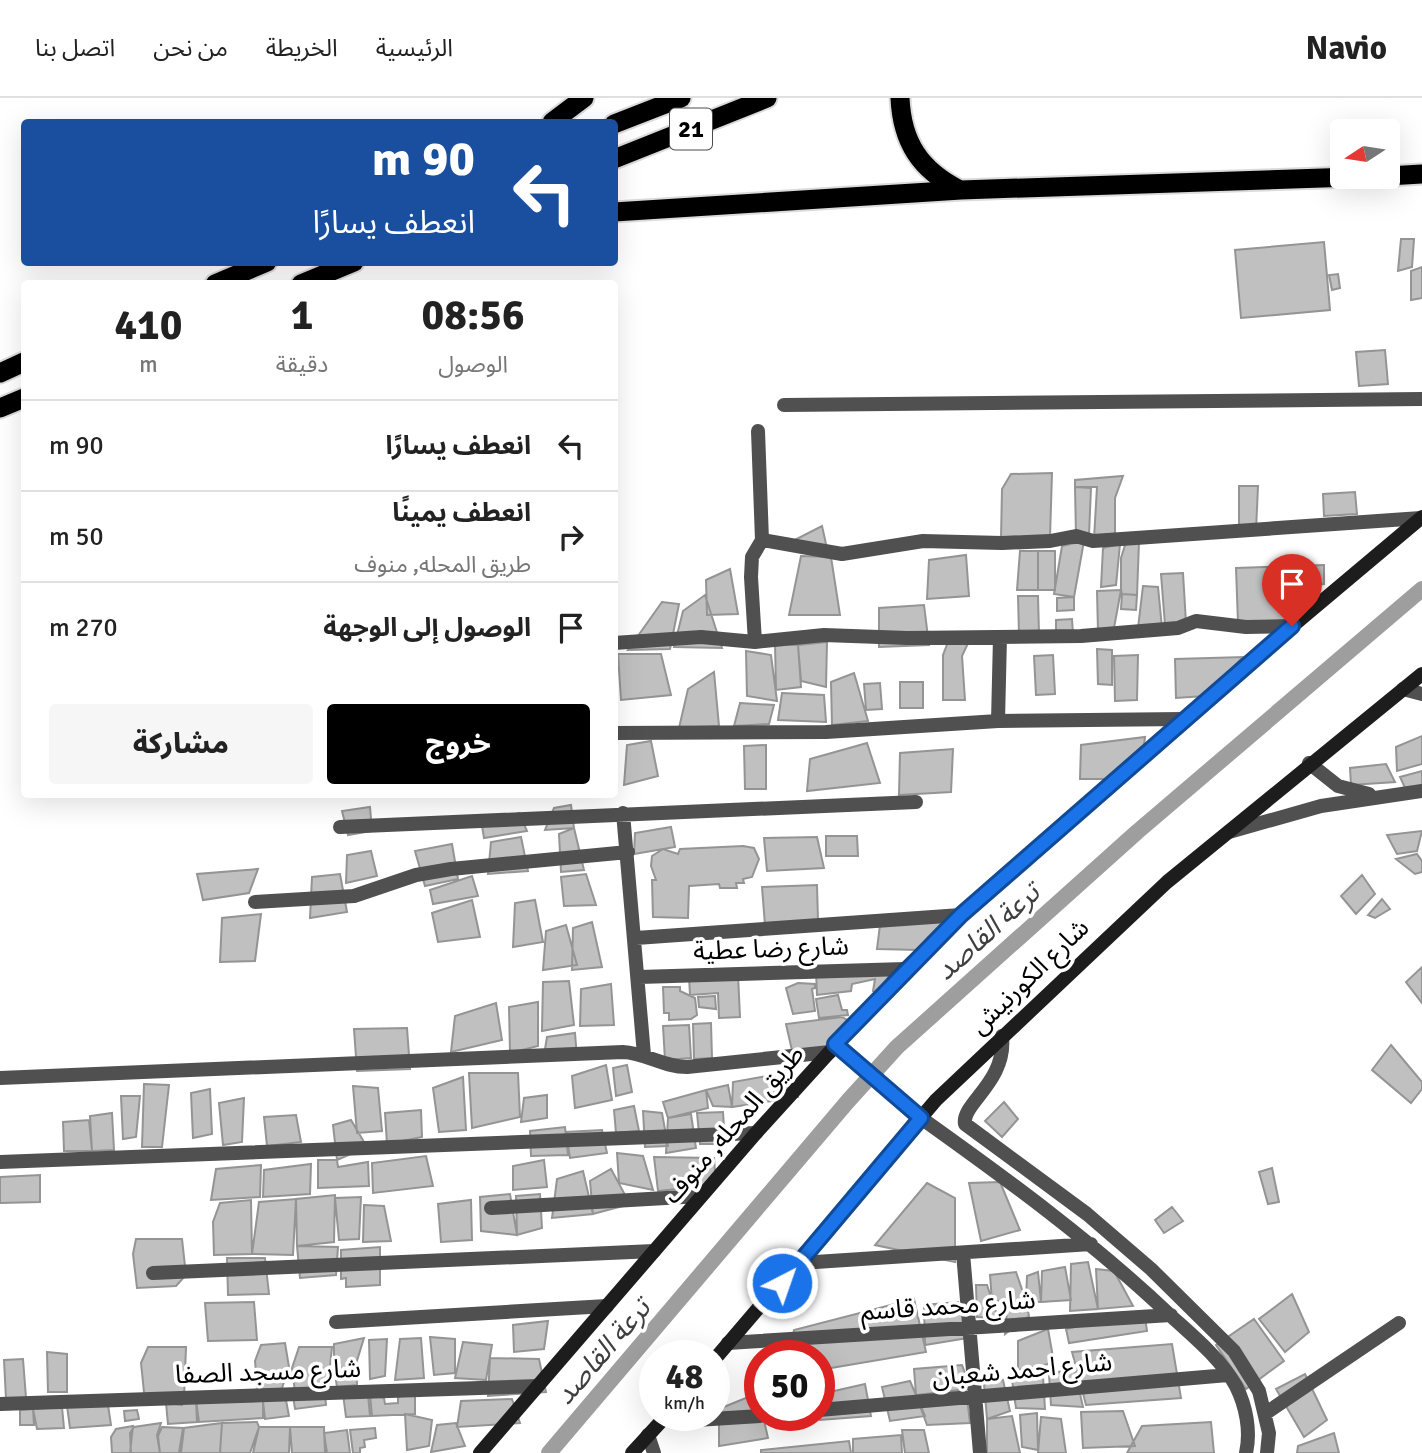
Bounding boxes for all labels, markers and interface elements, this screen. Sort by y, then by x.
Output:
text: Navio [1305,28,1387,69]
text: اتصل بنا [35,33,115,63]
text: من نحن [153,33,228,63]
text: الخريطة [266,33,338,63]
text: الرئيسية [376,33,453,63]
road number: 21 [670,109,712,150]
north arrow [1330,119,1400,189]
map controls [1330,119,1400,189]
text: 90 m [372,129,475,189]
icon: left [499,147,590,238]
text: انعطف يسارًا [313,203,475,242]
text: 1 [291,290,313,341]
text: 08:56 [422,290,525,341]
text: 410 [114,300,182,351]
text: m [139,350,158,379]
text: دقيقة [276,350,328,379]
text: الوصول [438,350,508,379]
icon: left [552,427,590,465]
text: 90 m [49,430,104,462]
text: انعطف يسارًا [386,430,531,462]
text: انعطف يمينًا [392,497,531,529]
icon: right [552,518,590,556]
text: 50 m [49,521,104,553]
text: طريق المحله, منوف [354,550,531,579]
pin [1262,554,1322,626]
icon: arrive [1273,565,1311,603]
icon: arrive [552,609,590,647]
text: 270 m [49,612,118,644]
text: الوصول إلى الوجهة [323,612,531,644]
button: مشاركة [49,704,313,784]
button: خروج [327,704,590,784]
water label: ترعة القاصد [928,874,1050,987]
street label: شارع الكورنيش [963,912,1097,1043]
street label: شارع رضا عطية [693,930,850,970]
street label: طريق المحله, منوف [656,1039,811,1211]
position arrow [745,1246,819,1320]
street label: شارع محمد قاسم [859,1284,1037,1331]
water label: ترعة القاصد [548,1289,660,1411]
speed limit sign: 50 [744,1340,835,1431]
street label: شارع احمد شعبان [931,1346,1114,1396]
street label: شارع مسجد الصفا [174,1353,362,1393]
text: 48 [666,1355,703,1398]
text: km/h [664,1392,705,1414]

